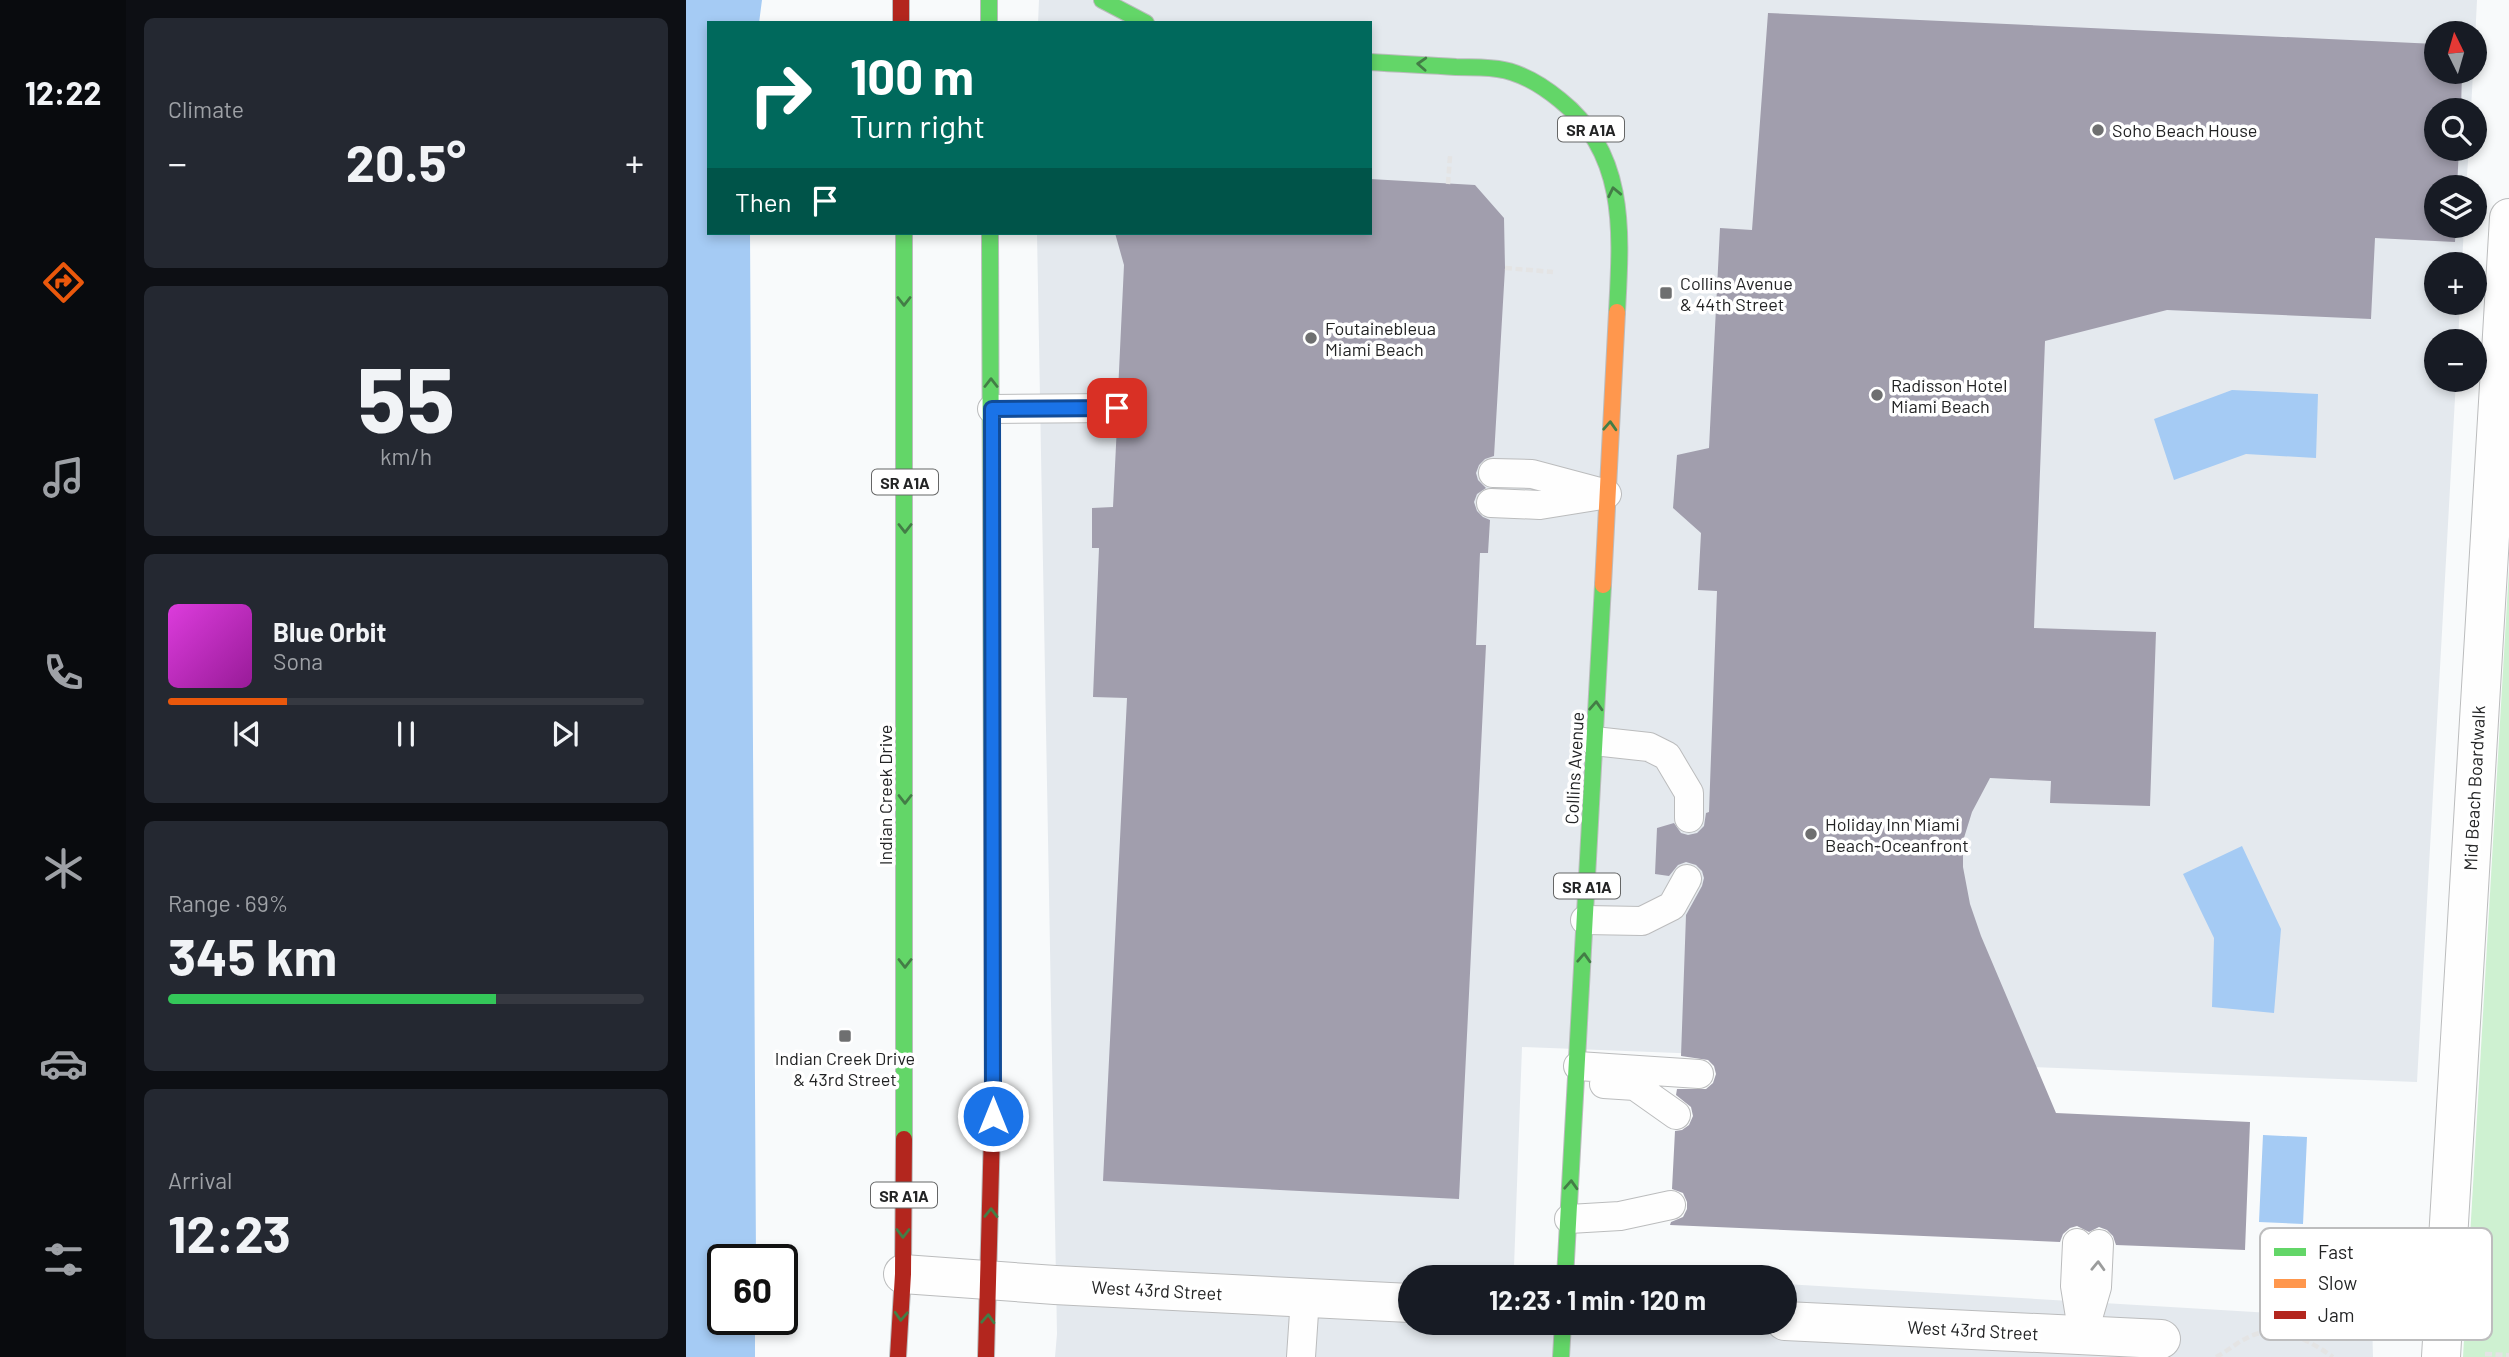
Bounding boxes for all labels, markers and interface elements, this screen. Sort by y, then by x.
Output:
north arrow [2424,21,2487,84]
map controls [2424,21,2487,392]
text: 100 m [850,46,974,105]
icon: right [735,49,826,140]
one-way arrow [1417,57,1428,72]
text: 12:22 [25,73,101,111]
text: Climate [168,95,244,123]
button: search [2424,98,2487,161]
text: Turn right [850,106,985,144]
road number: SR A1A [1558,116,1624,141]
place label: Soho Beach House [2112,119,2257,141]
marker: Soho Beach House [2090,122,2106,138]
text: 20.5° [346,130,466,192]
text: − [168,139,187,185]
text: + [625,139,644,185]
button: layers [2424,175,2487,238]
icon: arrive [806,182,844,220]
text: Then [735,186,792,217]
one-way arrow [1608,186,1622,198]
button: + [2424,252,2487,315]
icon: directions [39,258,88,307]
place label: Collins Avenue & 44th Street [1680,272,1793,315]
marker: Collins Avenue & 44th Street [1658,285,1674,301]
one-way arrow [896,296,912,307]
place label: Foutainebleua Miami Beach [1325,317,1436,360]
button: − [2424,329,2487,392]
marker: Foutainebleua Miami Beach [1303,330,1319,346]
text: 55 [357,342,455,451]
place label: Radisson Hotel Miami Beach [1891,374,2007,417]
one-way arrow [984,378,999,389]
pin [1087,378,1147,438]
marker: Radisson Hotel Miami Beach [1869,387,1885,403]
icon: arrive [1098,389,1136,427]
one-way arrow [1603,420,1618,431]
text: km/h [380,442,432,470]
icon: music [39,453,88,502]
road number: SR A1A [872,470,938,495]
one-way arrow [897,524,913,534]
text: Blue Orbit [273,616,386,647]
text: Sona [273,647,323,675]
icon: phone [39,648,88,697]
one-way arrow [1589,700,1604,711]
street label: Mid Beach Boardwalk [2459,705,2489,871]
street label: Collins Avenue [1560,711,1588,825]
icon: previous [228,715,266,753]
icon: pause [387,715,425,753]
icon: next [546,715,584,753]
street label: Indian Creek Drive [874,725,896,865]
one-way arrow [897,794,913,805]
place label: Holiday Inn Miami Beach-Oceanfront [1825,813,1969,856]
marker: Holiday Inn Miami Beach-Oceanfront [1803,826,1819,842]
icon: climate [39,844,88,893]
road number: SR A1A [1554,874,1620,898]
text: Range · 69% [168,889,288,917]
text: 345 km [168,924,337,986]
one-way arrow [1576,952,1591,963]
one-way arrow [897,958,913,969]
marker: Indian Creek Drive & 43rd Street [837,1028,853,1044]
icon: car [39,1039,88,1088]
place label: Indian Creek Drive & 43rd Street [775,1047,915,1090]
position arrow [956,1079,1030,1153]
text: Arrival [168,1166,232,1194]
one-way arrow [1563,1179,1578,1190]
road number: SR A1A [871,1182,937,1208]
text: 12:23 [168,1201,291,1263]
one-way arrow [984,1207,999,1218]
one-way arrow [895,1228,911,1239]
legend [2260,1228,2492,1340]
icon: filters [39,1235,88,1284]
text: Fast [2318,1240,2354,1263]
speed limit sign: 60 [707,1244,798,1335]
one-way arrow [2090,1260,2106,1271]
text: Slow [2318,1271,2357,1294]
street label: West 43rd Street [1091,1276,1223,1304]
text: 12:23 · 1 min · 120 m [1489,1284,1706,1315]
text: Jam [2318,1303,2354,1326]
one-way arrow [893,1310,908,1321]
one-way arrow [981,1313,996,1324]
street label: West 43rd Street [1907,1316,2039,1344]

